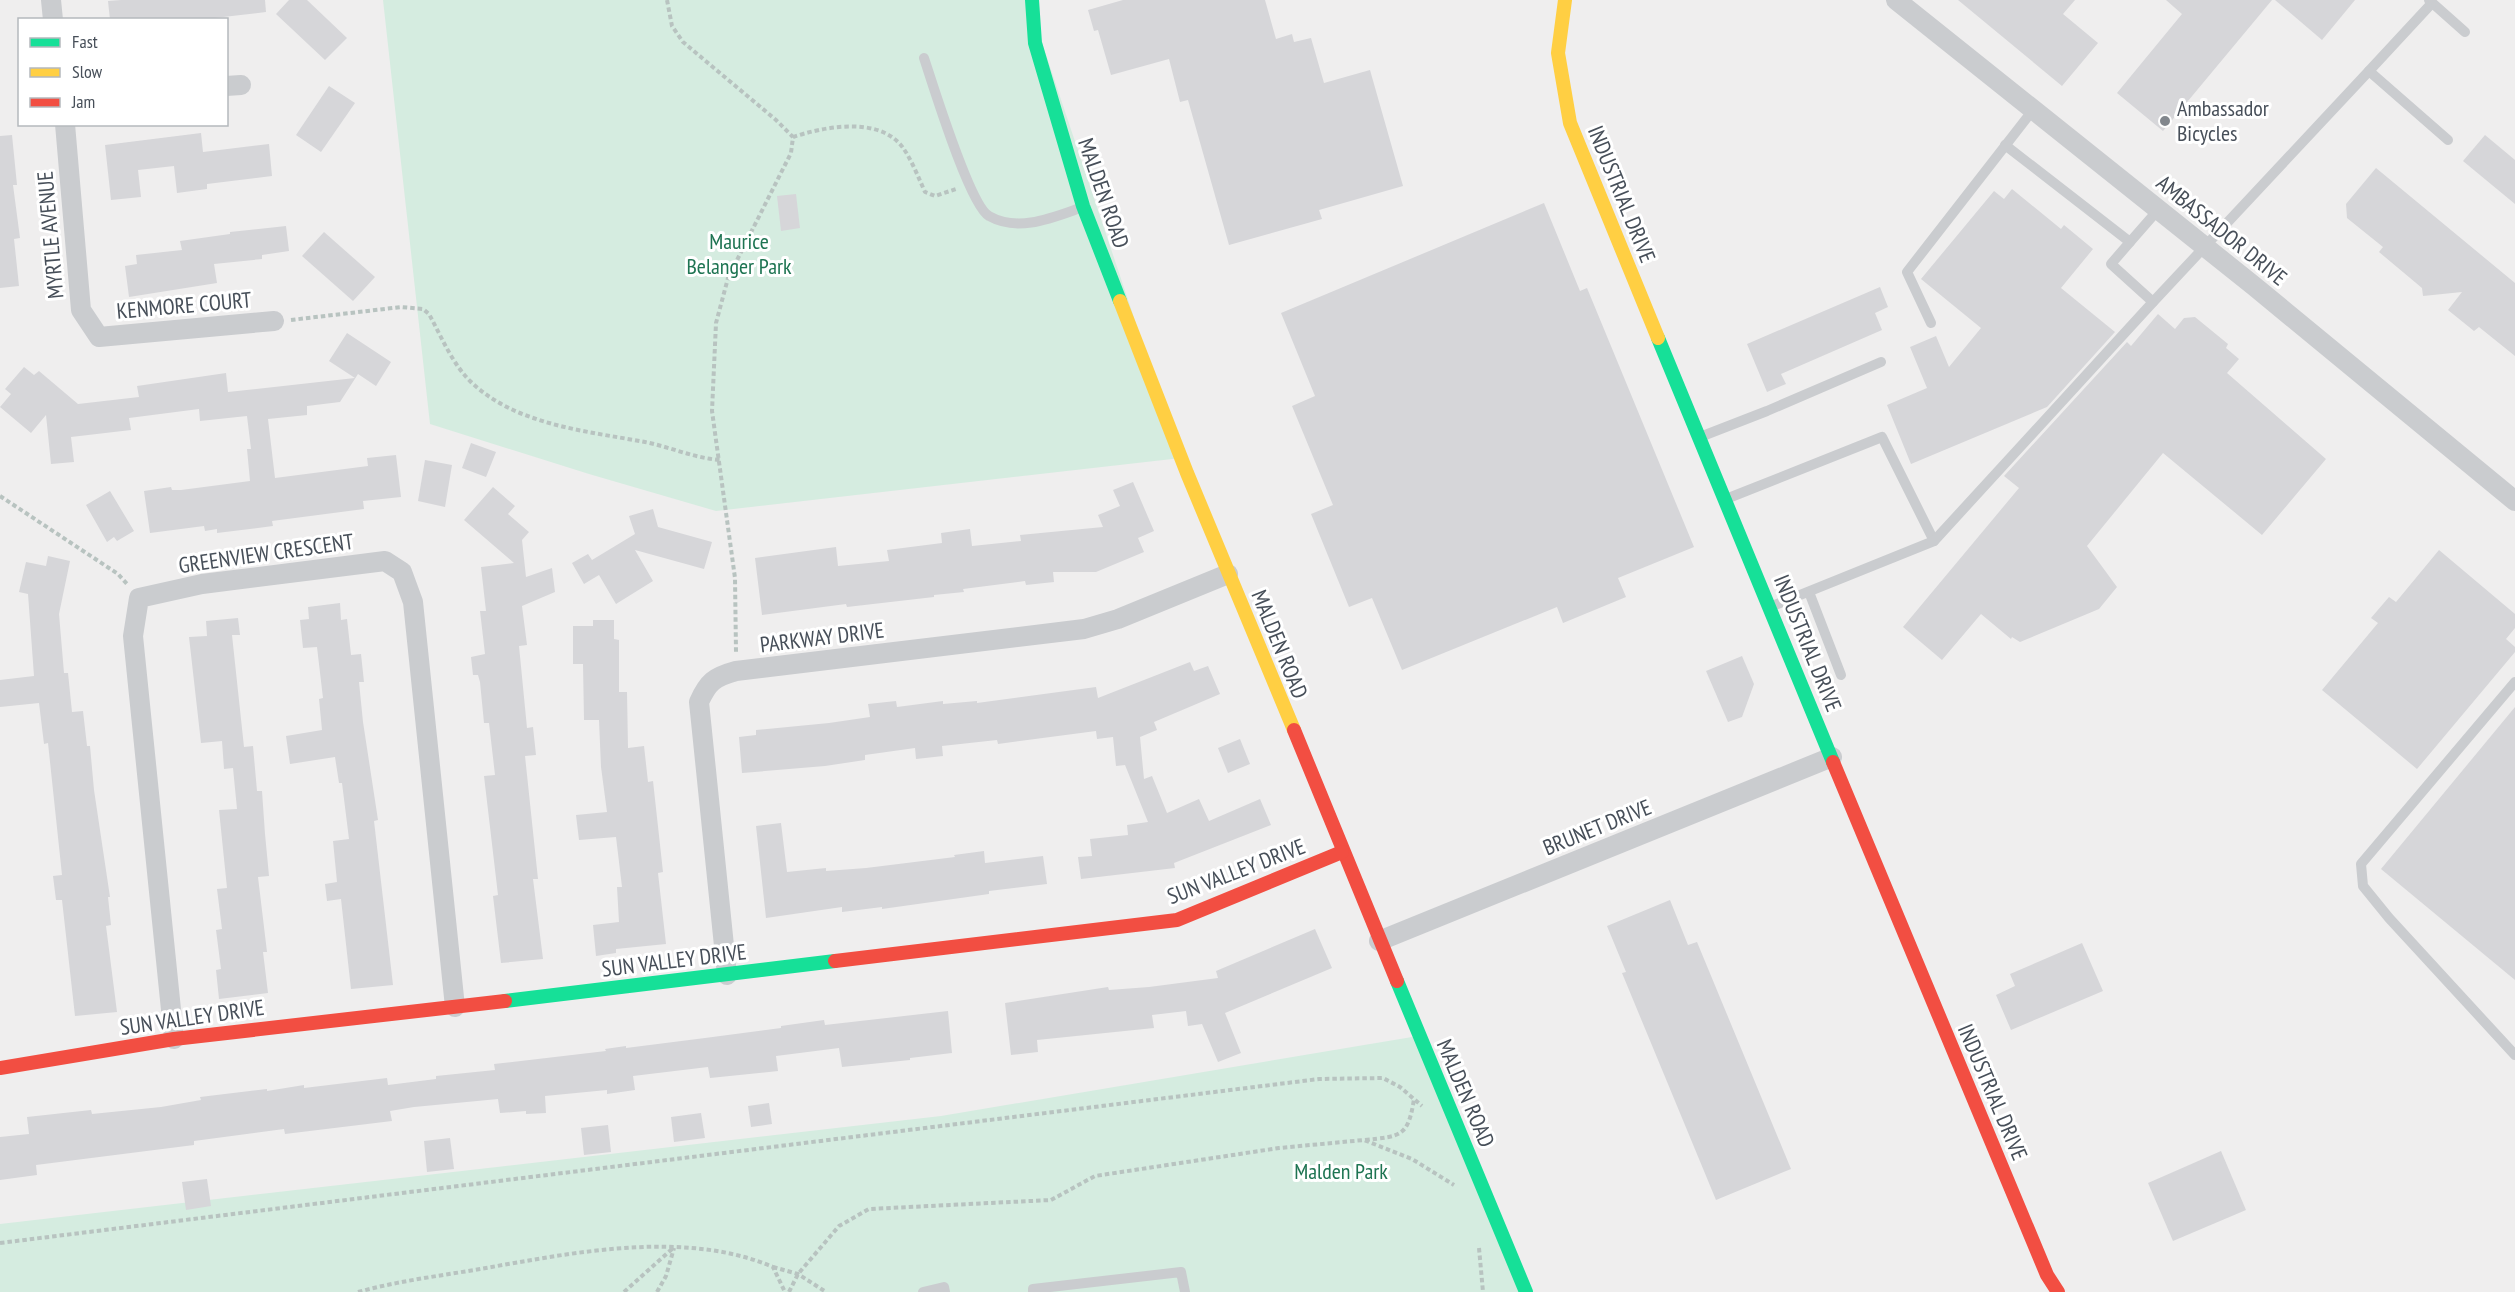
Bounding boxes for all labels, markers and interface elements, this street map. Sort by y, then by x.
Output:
legend [18,18,228,126]
text: Fast [72,30,98,53]
text: Slow [72,60,103,83]
text: Jam [71,90,95,113]
place label: Ambassador Bicycles [2177,94,2269,147]
marker: Ambassador Bicycles [2158,114,2172,128]
street label: INDUSTRIAL DRIVE [1582,121,1662,267]
street label: MALDEN ROAD [1072,134,1136,252]
street label: AMBASSADOR DRIVE [2151,169,2293,291]
street label: MYRTLE AVENUE [30,170,70,300]
park label: Maurice Belanger Park [686,227,792,280]
street label: KENMORE COURT [115,285,253,325]
street label: GREENVIEW CRESCENT [177,527,356,579]
street label: INDUSTRIAL DRIVE [1768,570,1848,716]
street label: MALDEN ROAD [1246,586,1314,702]
street label: PARKWAY DRIVE [758,615,886,659]
street label: BRUNET DRIVE [1539,793,1655,861]
street label: SUN VALLEY DRIVE [1163,832,1309,910]
street label: SUN VALLEY DRIVE [600,937,748,983]
street label: SUN VALLEY DRIVE [118,993,266,1041]
street label: INDUSTRIAL DRIVE [1952,1020,2034,1164]
street label: MALDEN ROAD [1431,1035,1501,1151]
park label: Malden Park [1294,1157,1388,1185]

